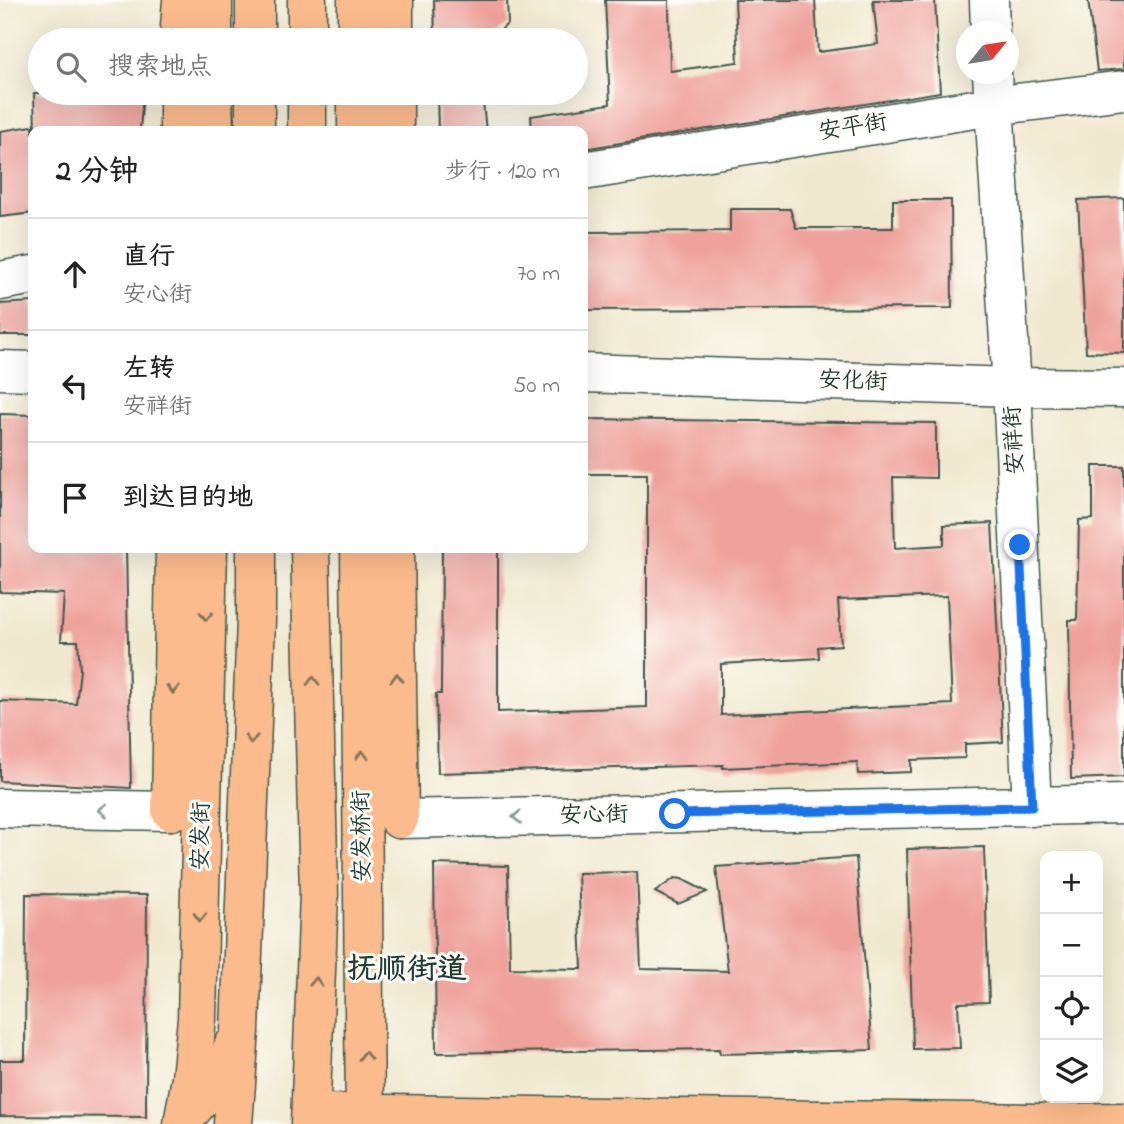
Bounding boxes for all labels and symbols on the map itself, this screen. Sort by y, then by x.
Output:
north arrow [956,21,1019,84]
street label: 安平街 [816,106,890,150]
street label: 安化街 [818,364,888,400]
street label: 安祥街 [997,405,1033,475]
route end [1004,529,1035,560]
one-way arrow [199,611,214,622]
one-way arrow [389,672,405,682]
one-way arrow [305,676,320,687]
one-way arrow [165,685,181,695]
one-way arrow [244,733,259,744]
one-way arrow [354,749,370,760]
street label: 安发桥街 [346,790,380,882]
route start [659,798,690,829]
street label: 安心街 [559,799,629,833]
street label: 安发街 [185,801,219,871]
one-way arrow [97,802,108,818]
one-way arrow [511,809,522,825]
one-way arrow [192,912,207,923]
district label: 抚顺街道 [347,949,467,993]
one-way arrow [308,977,323,988]
one-way arrow [357,1050,373,1061]

